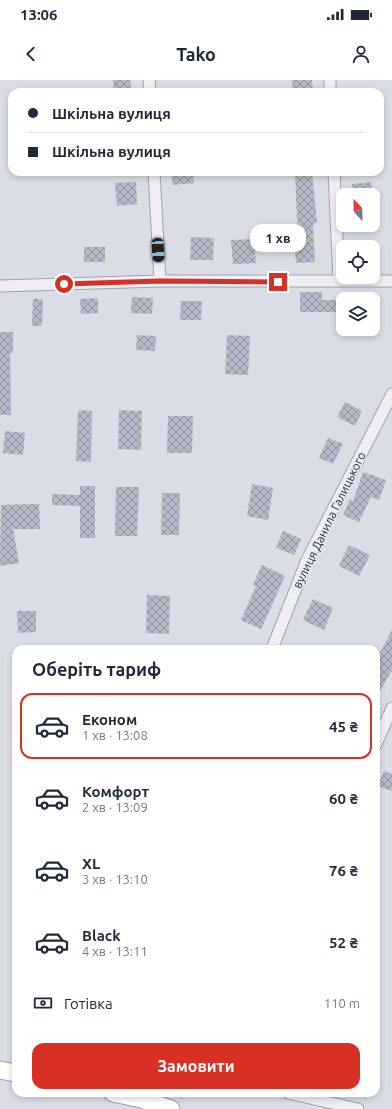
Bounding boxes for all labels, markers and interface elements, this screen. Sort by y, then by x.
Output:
text: 13:06 [20,6,58,23]
icon: back [20,43,42,65]
icon: person [350,43,372,65]
text: Tako [176,44,216,64]
text: Шкільна вулиця [52,105,171,122]
text: Шкільна вулиця [52,143,171,160]
north arrow [336,188,380,232]
map controls [336,188,380,336]
callout: 1 хв [250,224,306,252]
text: 1 хв [265,231,291,245]
car [151,238,165,262]
button: locate [336,240,380,284]
route end [269,273,287,291]
route start [55,275,73,293]
button: layers [336,292,380,336]
street label: вулиця Данила Галицького [290,450,368,590]
text: Оберіть тариф [32,659,161,679]
icon: car [34,708,70,744]
text: Економ [82,711,137,728]
text: 45 ₴ [329,718,358,735]
text: 1 хв · 13:08 [82,728,148,742]
icon: car [34,780,70,816]
text: Комфорт [82,783,149,800]
text: 60 ₴ [329,790,358,807]
text: 2 хв · 13:09 [82,800,148,814]
icon: car [34,852,70,888]
text: XL [82,855,100,872]
text: 76 ₴ [329,862,358,879]
text: 3 хв · 13:10 [82,872,148,886]
icon: car [34,924,70,960]
text: Black [82,927,121,944]
text: 52 ₴ [329,934,358,951]
text: 4 хв · 13:11 [82,944,148,958]
icon: cash [32,992,54,1014]
text: Готівка [64,995,113,1012]
text: 110 m [324,996,360,1010]
button: Замовити [32,1043,360,1089]

